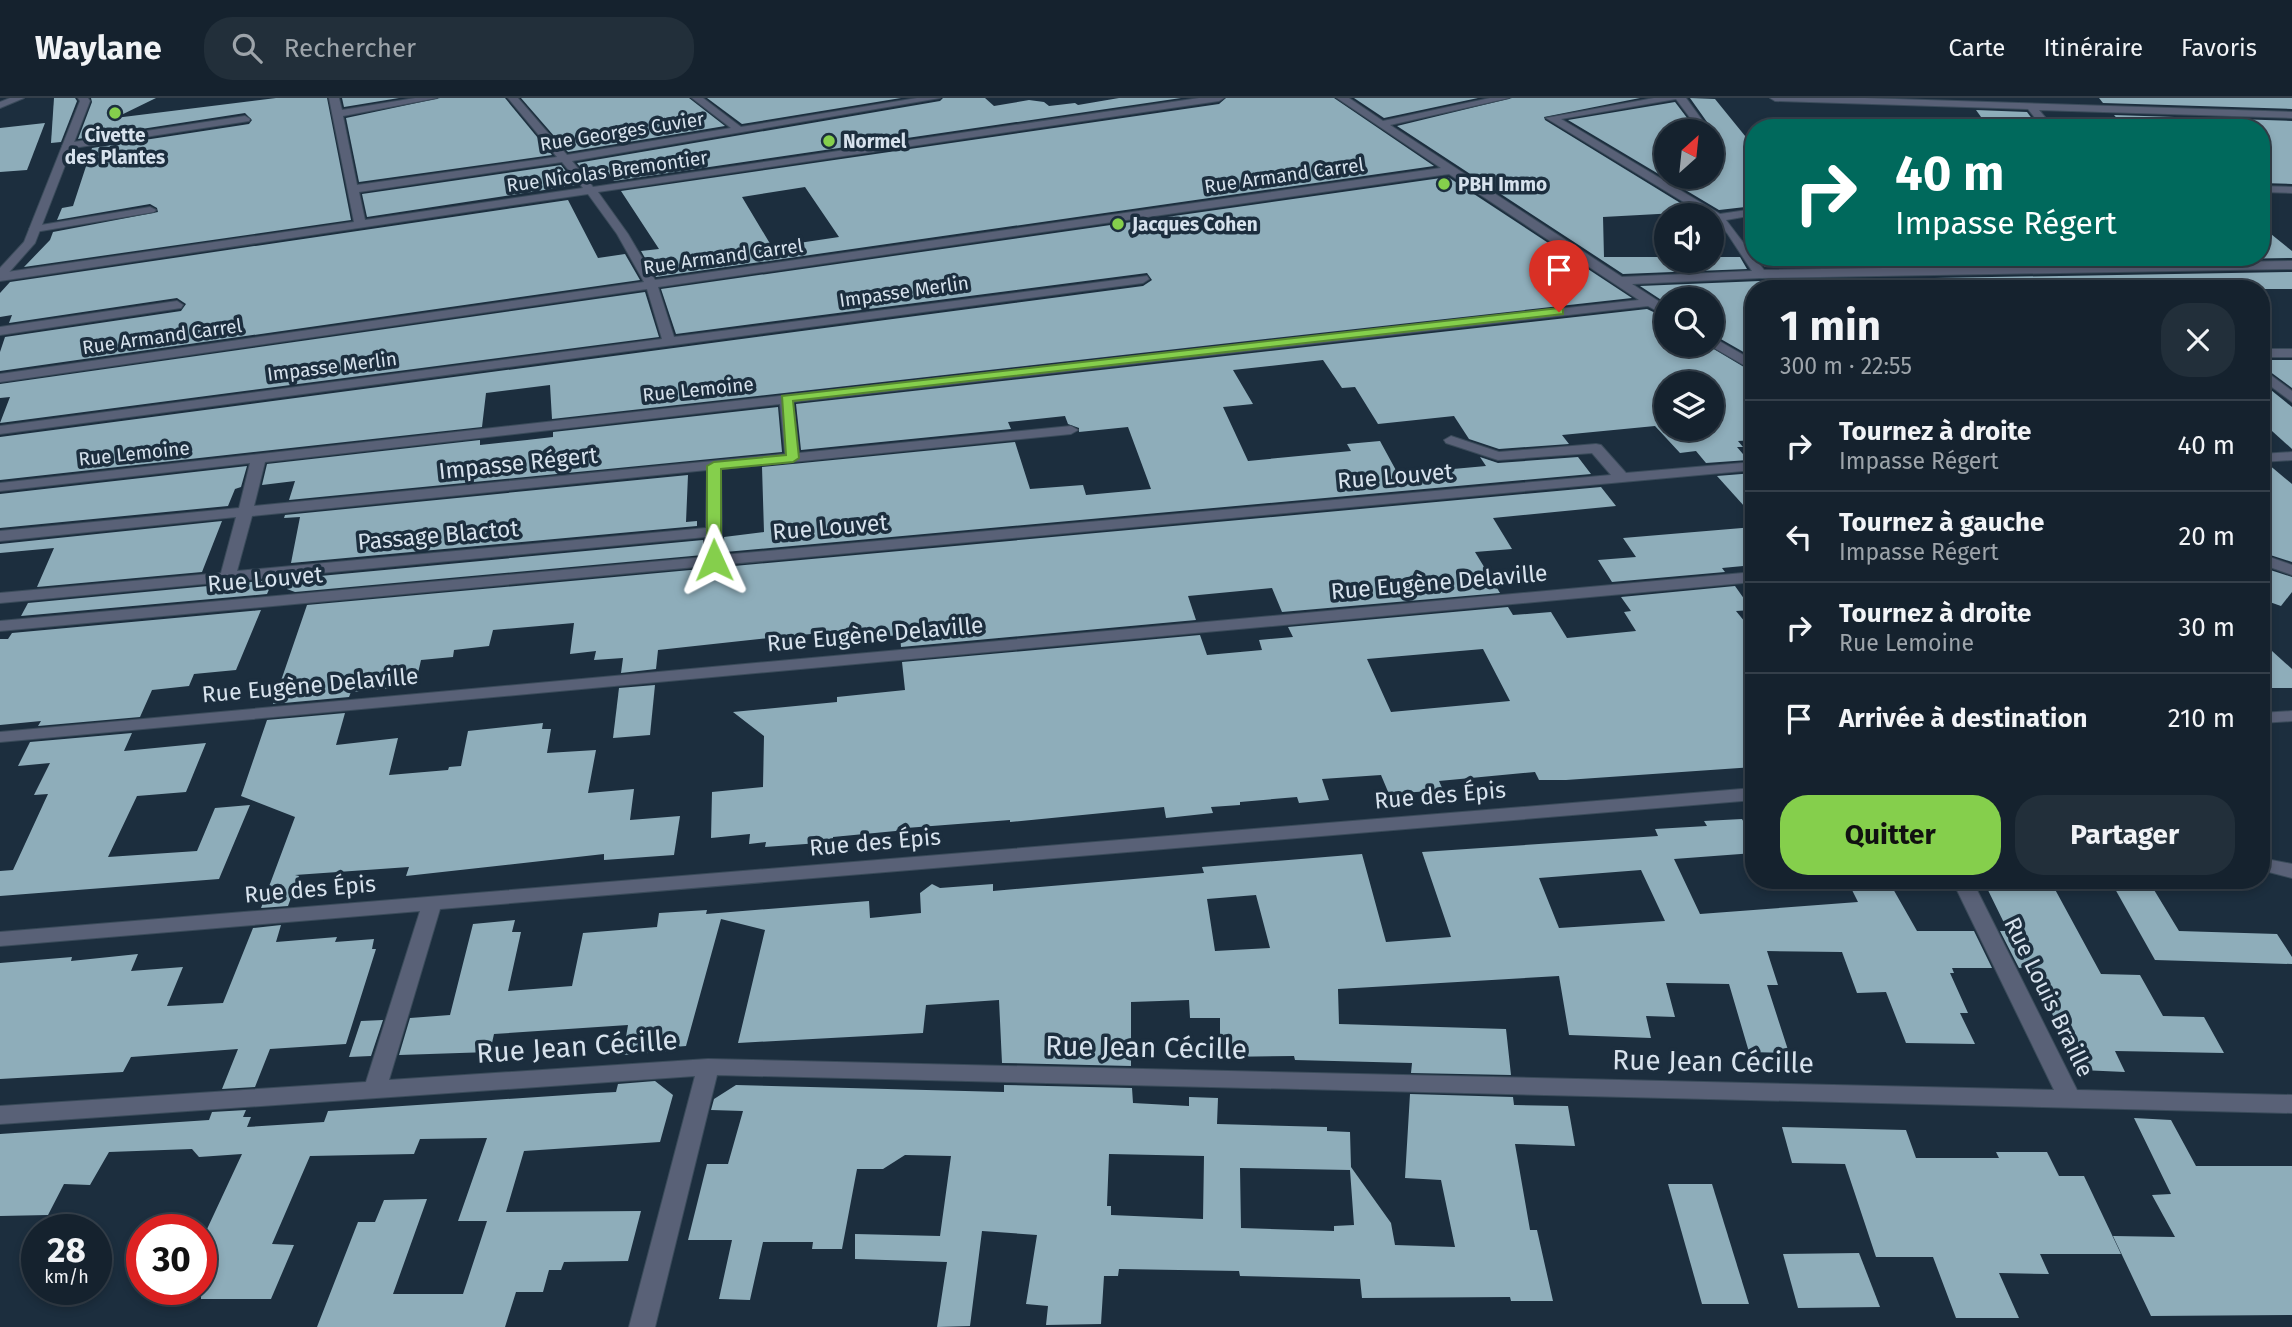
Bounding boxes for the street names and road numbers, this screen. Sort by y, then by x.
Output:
street label: Rue Georges Cuvier [538,107,707,156]
street label: Rue Nicolas Bremontier [505,146,710,197]
street label: Rue Armand Carrel [1203,153,1366,198]
street label: Rue Armand Carrel [642,234,805,279]
street label: Impasse Merlin [838,271,970,312]
street label: Rue Armand Carrel [81,314,244,359]
street label: Impasse Merlin [266,347,398,386]
street label: Rue Lemoine [641,372,755,407]
street label: Rue Lemoine [77,436,191,471]
street label: Impasse Régert [437,441,599,485]
street label: Rue Louvet [1336,457,1455,495]
street label: Rue Louvet [771,508,890,546]
street label: Passage Blactot [356,514,520,556]
street label: Rue Eugène Delaville [1330,559,1548,605]
street label: Rue Louvet [206,560,325,598]
street label: Rue Eugène Delaville [766,611,984,657]
street label: Rue Eugène Delaville [201,662,419,708]
street label: Rue des Épis [1373,774,1507,815]
street label: Rue des Épis [808,821,942,862]
street label: Rue des Épis [243,868,377,909]
street label: Rue Louis Braille [1998,913,2100,1081]
street label: Rue Jean Cécille [475,1023,679,1070]
street label: Rue Jean Cécille [1045,1029,1247,1066]
street label: Rue Jean Cécille [1612,1043,1814,1080]

